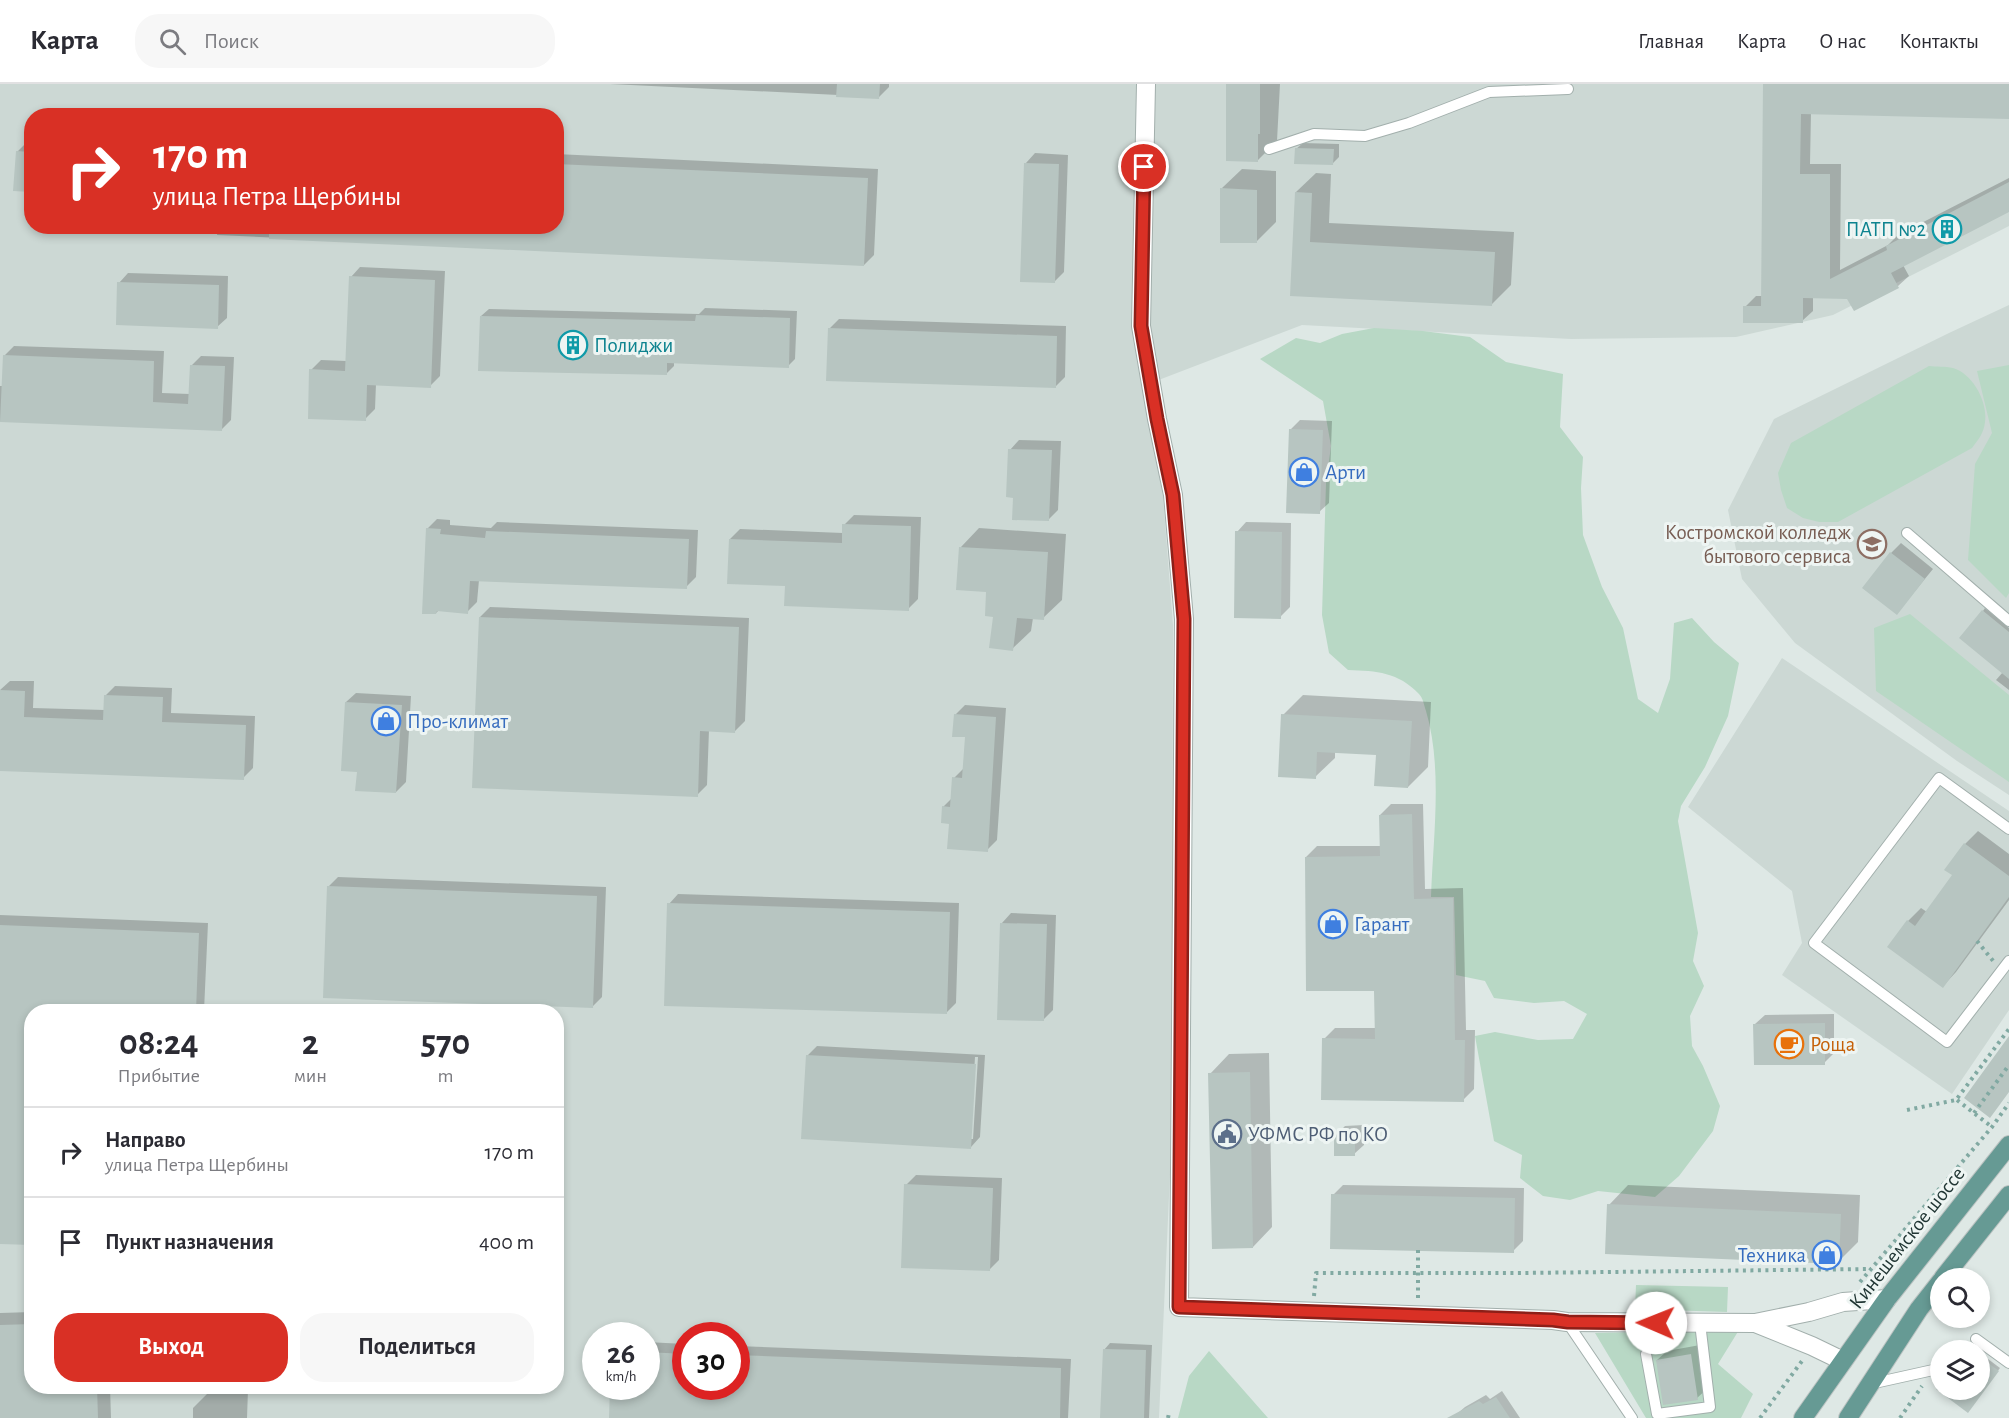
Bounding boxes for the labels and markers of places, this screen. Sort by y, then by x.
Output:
pin [1118,141,1169,192]
building icon: ПАТП №2 [1931,213,1963,245]
place label: ПАТП №2 [1846,219,1926,240]
building icon: Полиджи [557,329,589,361]
place label: Полиджи [594,335,673,356]
shop icon: Арти [1288,456,1320,488]
place label: Арти [1325,462,1366,483]
place label: Костромской колледж бытового сервиса [1665,522,1851,567]
school or university icon: Костромской колледж бытового сервиса [1856,528,1888,560]
shop icon: Про-климат [370,705,402,737]
place label: Про-климат [407,711,509,732]
shop icon: Гарант [1317,908,1349,940]
place label: Гарант [1354,914,1410,935]
cafe icon: Роща [1773,1028,1805,1060]
place label: Роща [1810,1034,1856,1055]
public building icon: УФМС РФ по КО [1211,1118,1243,1150]
place label: УФМС РФ по КО [1248,1124,1388,1145]
shop icon: Техника [1811,1239,1843,1271]
place label: Техника [1738,1245,1806,1266]

